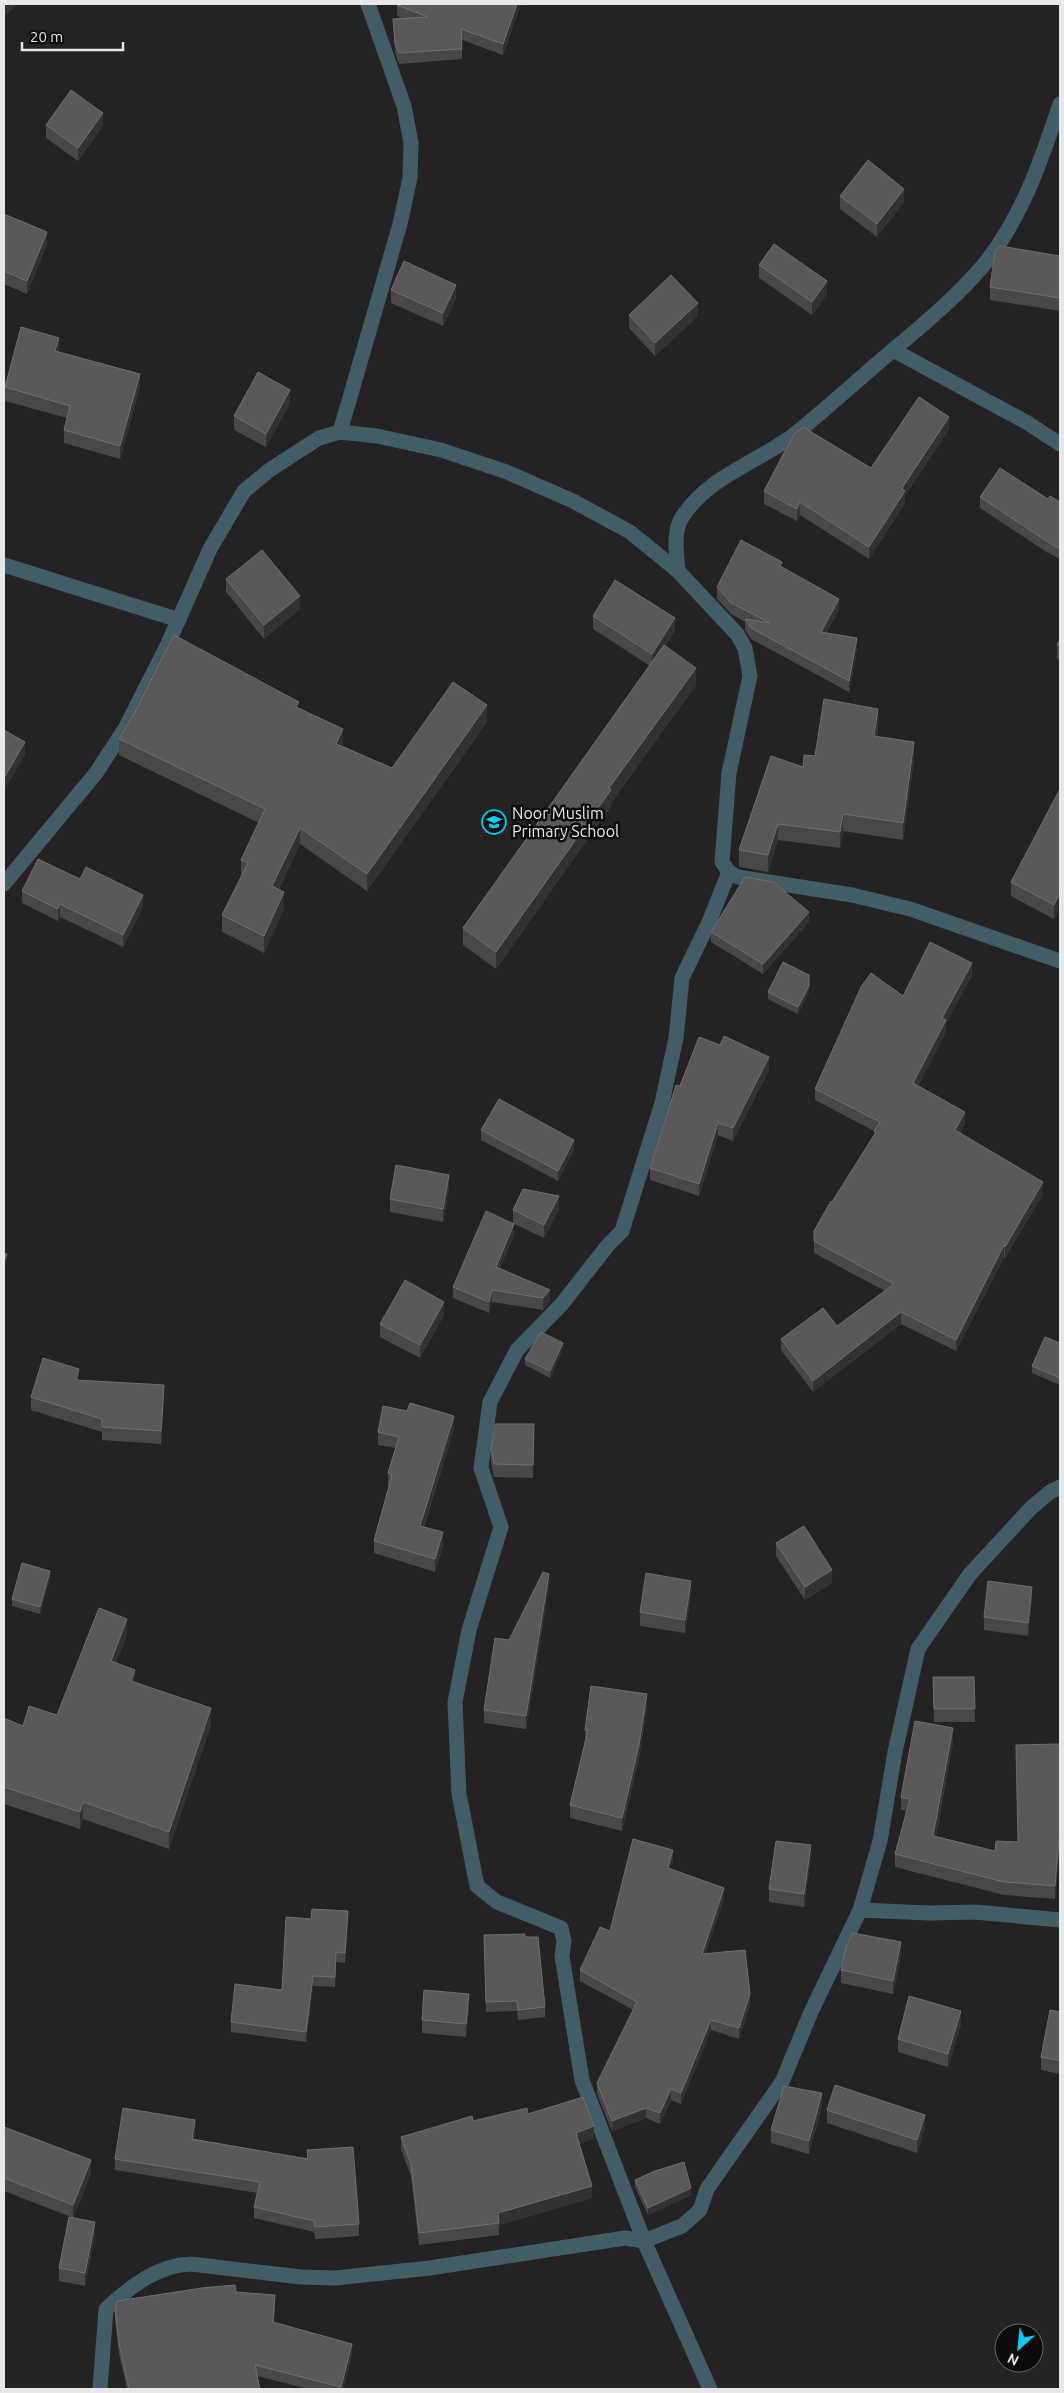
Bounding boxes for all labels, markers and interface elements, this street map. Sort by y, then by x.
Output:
scale bar [22,20,124,52]
text: 20 m [30,28,63,45]
place label: Noor Muslim Primary School [512,804,619,840]
school or university icon: Noor Muslim Primary School [481,809,507,835]
north arrow [994,2323,1044,2373]
text: N [1005,2350,1021,2369]

